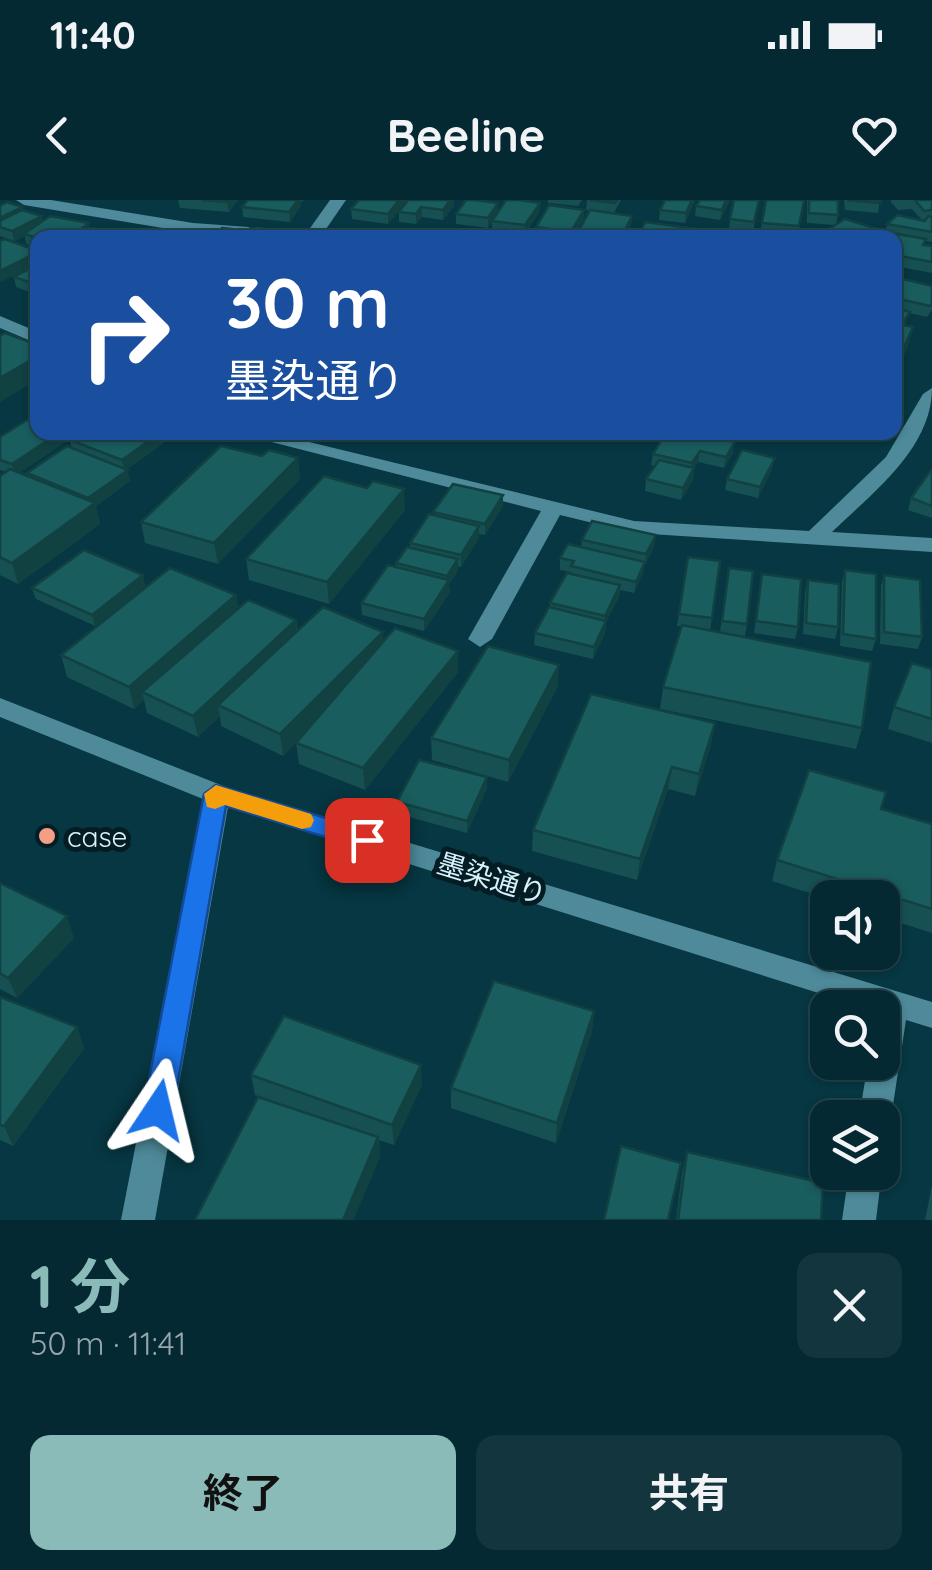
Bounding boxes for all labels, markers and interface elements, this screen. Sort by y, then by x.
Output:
text: 11:40 [50,11,136,59]
text: Beeline [387,107,545,163]
icon: back [30,108,85,163]
icon: heart [847,108,902,163]
text: 30 m [225,258,390,346]
icon: right [60,270,190,400]
text: 墨染通り [225,352,405,408]
pin [325,798,410,883]
icon: arrive [340,813,395,868]
place label: case [67,819,127,854]
marker: case [36,825,58,847]
street label: 墨染通り [433,845,551,911]
map controls [810,880,900,1190]
button: sound [810,880,900,970]
button: search [810,990,900,1080]
position arrow [106,1058,210,1162]
button: layers [810,1100,900,1190]
text: 1 分 [30,1248,130,1323]
button: close [797,1253,902,1358]
text: 50 m · 11:41 [30,1323,186,1363]
button: 終了 [30,1435,456,1550]
button: 共有 [476,1435,902,1550]

